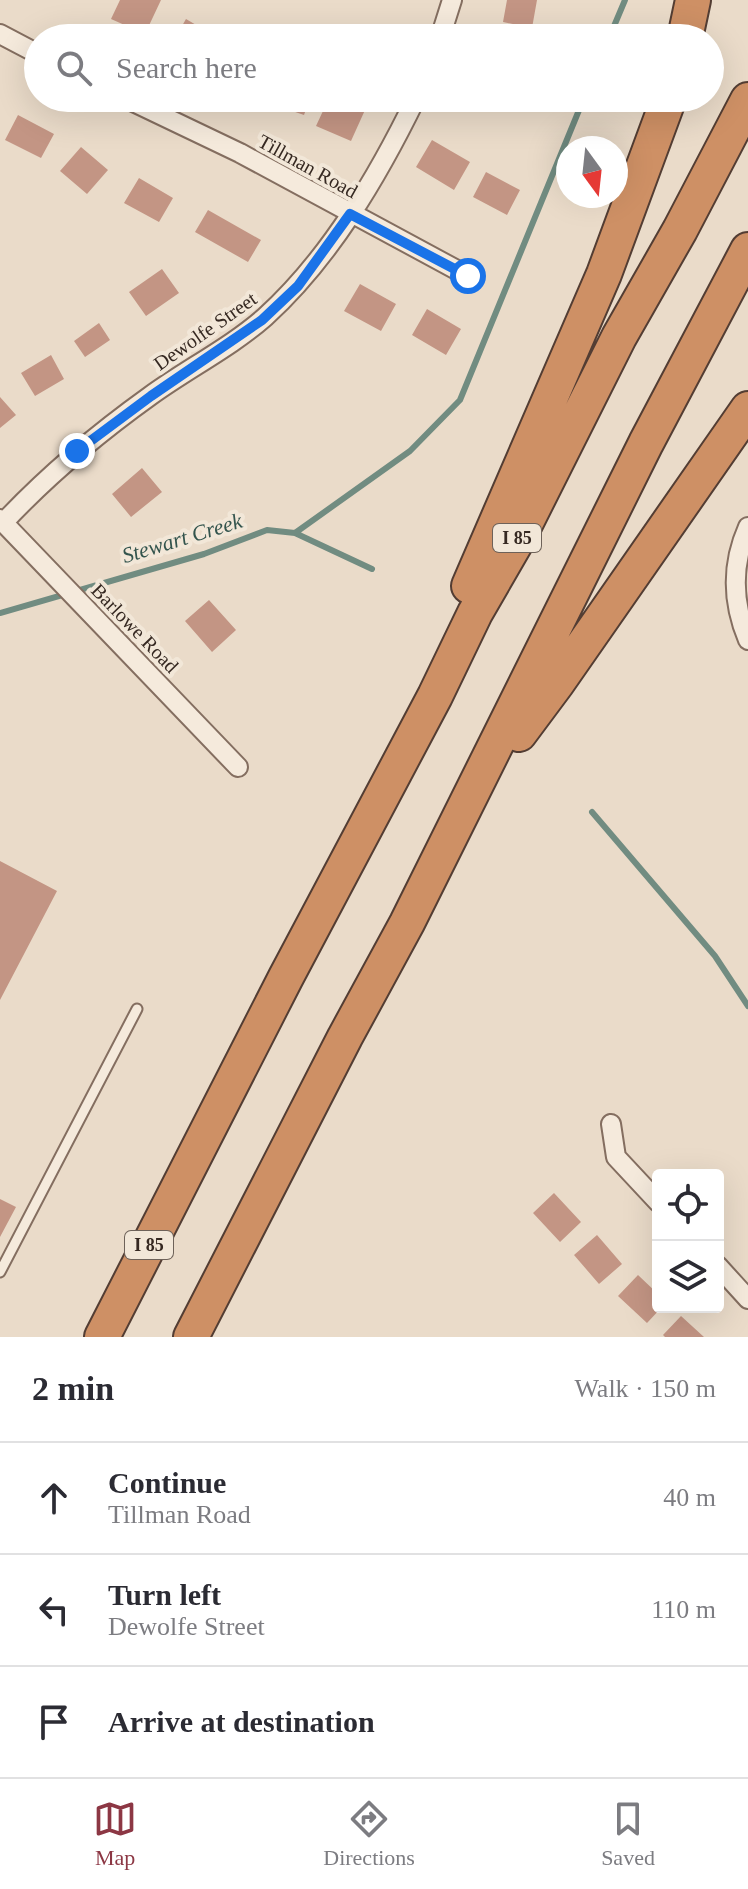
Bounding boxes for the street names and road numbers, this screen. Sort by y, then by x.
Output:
street label: Tillman Road [255,130,361,202]
street label: Dewolfe Street [149,287,261,375]
road number: I 85 [493,524,541,552]
street label: Barlowe Road [87,579,183,677]
road number: I 85 [125,1231,173,1259]

